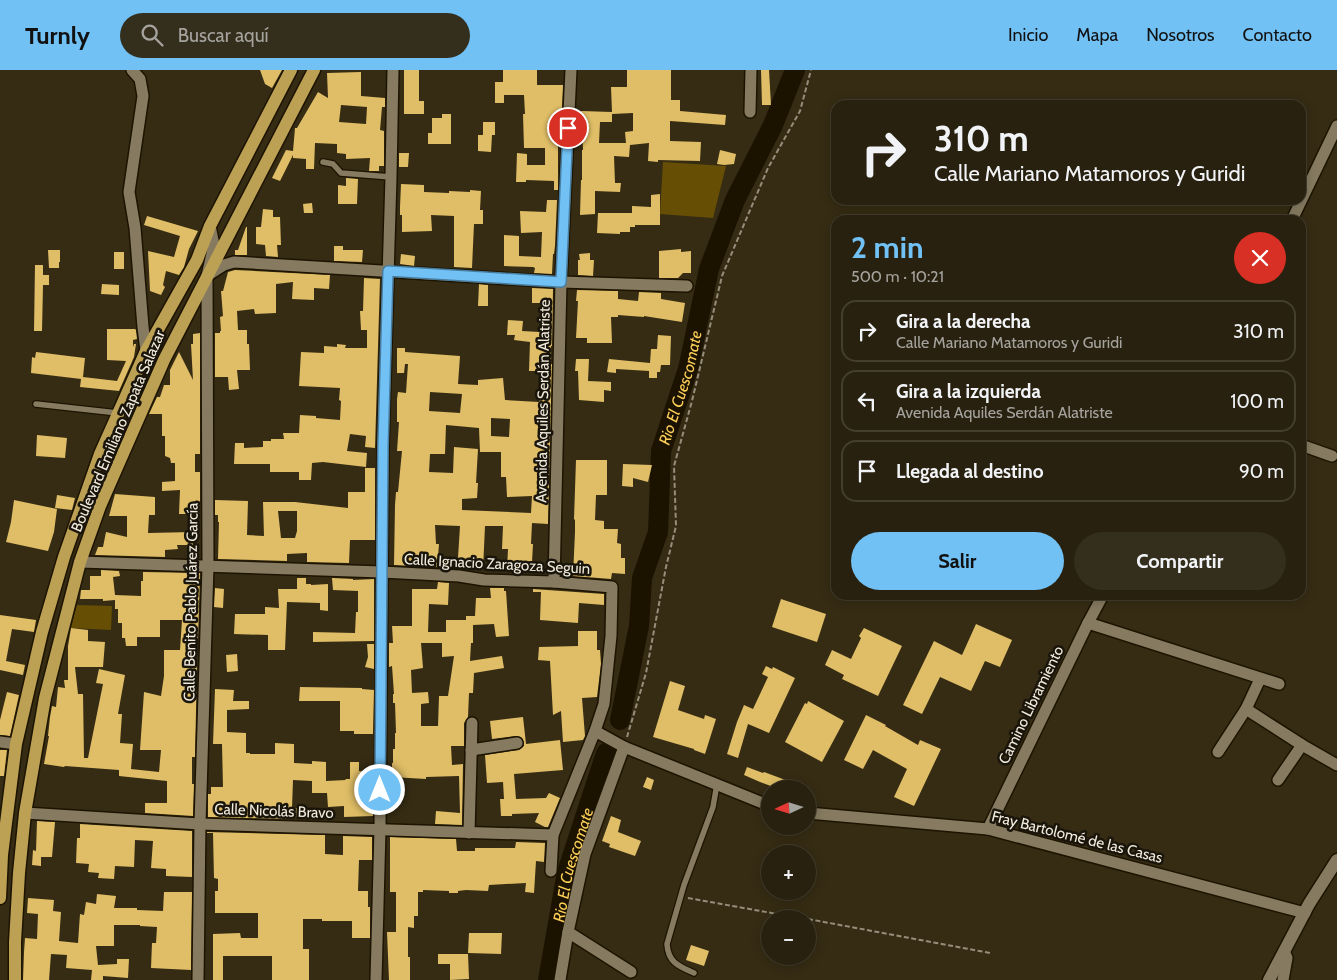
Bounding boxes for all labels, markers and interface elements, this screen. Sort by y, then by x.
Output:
search box [120,13,470,58]
text: Turnly [25,21,90,50]
icon: search [138,21,166,49]
text: Buscar aquí [178,24,269,47]
text: Inicio [1008,24,1048,46]
text: Mapa [1076,24,1118,46]
text: Nosotros [1146,24,1215,46]
text: Contacto [1243,24,1312,46]
pin [547,107,589,149]
icon: arrive [554,114,582,142]
text: 310 m [934,117,1029,160]
icon: right [851,120,916,185]
text: Calle Mariano Matamoros y Guridi [934,160,1245,187]
text: 2 min [851,229,923,266]
button: close [1234,232,1286,284]
text: 500 m · 10:21 [851,267,944,286]
street label: Avenida Aquiles Serdán Alatriste [532,299,554,503]
text: Gira a la derecha [896,310,1031,333]
icon: right [853,317,881,345]
text: 310 m [1233,320,1284,343]
street label: Boulevard Emiliano Zapata Salazar [67,327,169,535]
water label: Rio El Cuescomate [654,329,705,447]
text: Calle Mariano Matamoros y Guridi [896,333,1122,352]
text: Gira a la izquierda [896,380,1041,403]
icon: left [853,387,881,415]
text: 100 m [1230,390,1284,413]
text: Avenida Aquiles Serdán Alatriste [896,403,1113,422]
icon: arrive [853,457,881,485]
text: Llegada al destino [896,460,1043,483]
text: 90 m [1239,460,1284,483]
street label: Calle Benito Pablo Juárez García [180,502,202,702]
button: Salir [851,532,1064,590]
button: Compartir [1074,532,1286,590]
street label: Calle Ignacio Zaragoza Seguin [403,550,591,578]
street label: Camino Libramiento [995,643,1067,767]
position arrow [353,763,405,815]
north arrow [761,780,816,835]
map controls [761,780,816,965]
street label: Calle Nicolás Bravo [214,800,334,822]
water label: Rio El Cuescomate [549,805,597,923]
street label: Fray Bartolomé de las Casas [990,807,1164,867]
button: + [761,845,816,900]
button: − [761,910,816,965]

